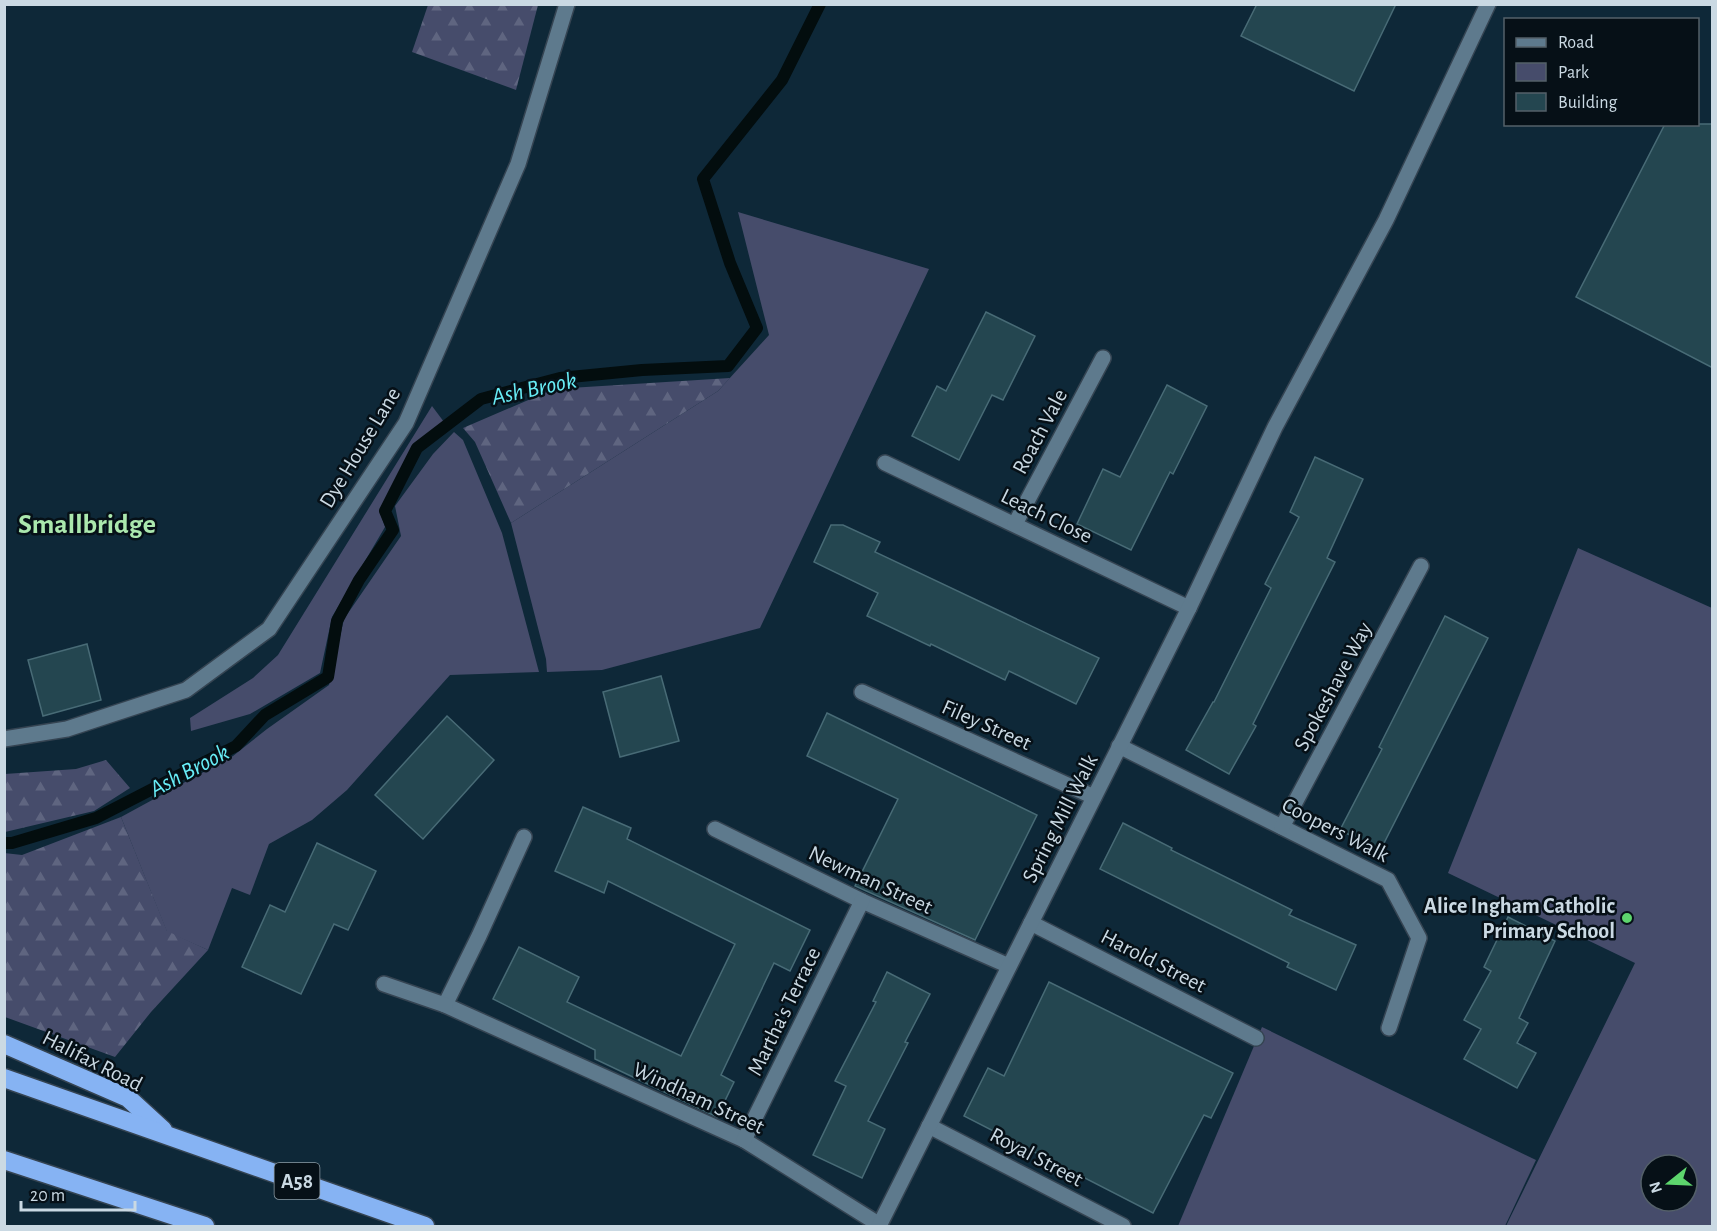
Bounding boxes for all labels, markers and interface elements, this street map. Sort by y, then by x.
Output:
legend [1504,18,1699,126]
text: Road [1558,34,1594,52]
text: Park [1558,64,1590,82]
text: Building [1558,94,1618,112]
water label: Ash Brook [489,368,579,410]
street label: Dye House Lane [315,383,404,512]
street label: Roach Vale [1008,385,1071,478]
street label: Leach Close [997,484,1096,547]
district label: Smallbridge [18,511,156,539]
street label: Spokeshave Way [1290,618,1376,754]
street label: Filey Street [939,695,1035,754]
water label: Ash Brook [145,740,233,802]
street label: Spring Mill Walk [1018,751,1102,886]
street label: Coopers Walk [1278,794,1393,866]
street label: Newman Street [805,842,936,918]
place label: Alice Ingham Catholic Primary School [1424,895,1616,943]
marker: Alice Ingham Catholic Primary School [1620,911,1634,925]
street label: Harold Street [1097,925,1210,997]
street label: Martha's Terrace [743,944,824,1079]
street label: Halifax Road [39,1026,146,1095]
street label: Windham Street [630,1058,768,1138]
street label: Royal Street [986,1123,1087,1191]
north arrow [1639,1153,1699,1213]
road number: A58 [274,1163,320,1199]
scale bar [21,1174,135,1212]
text: N [1646,1180,1665,1195]
text: 20 m [30,1187,65,1205]

